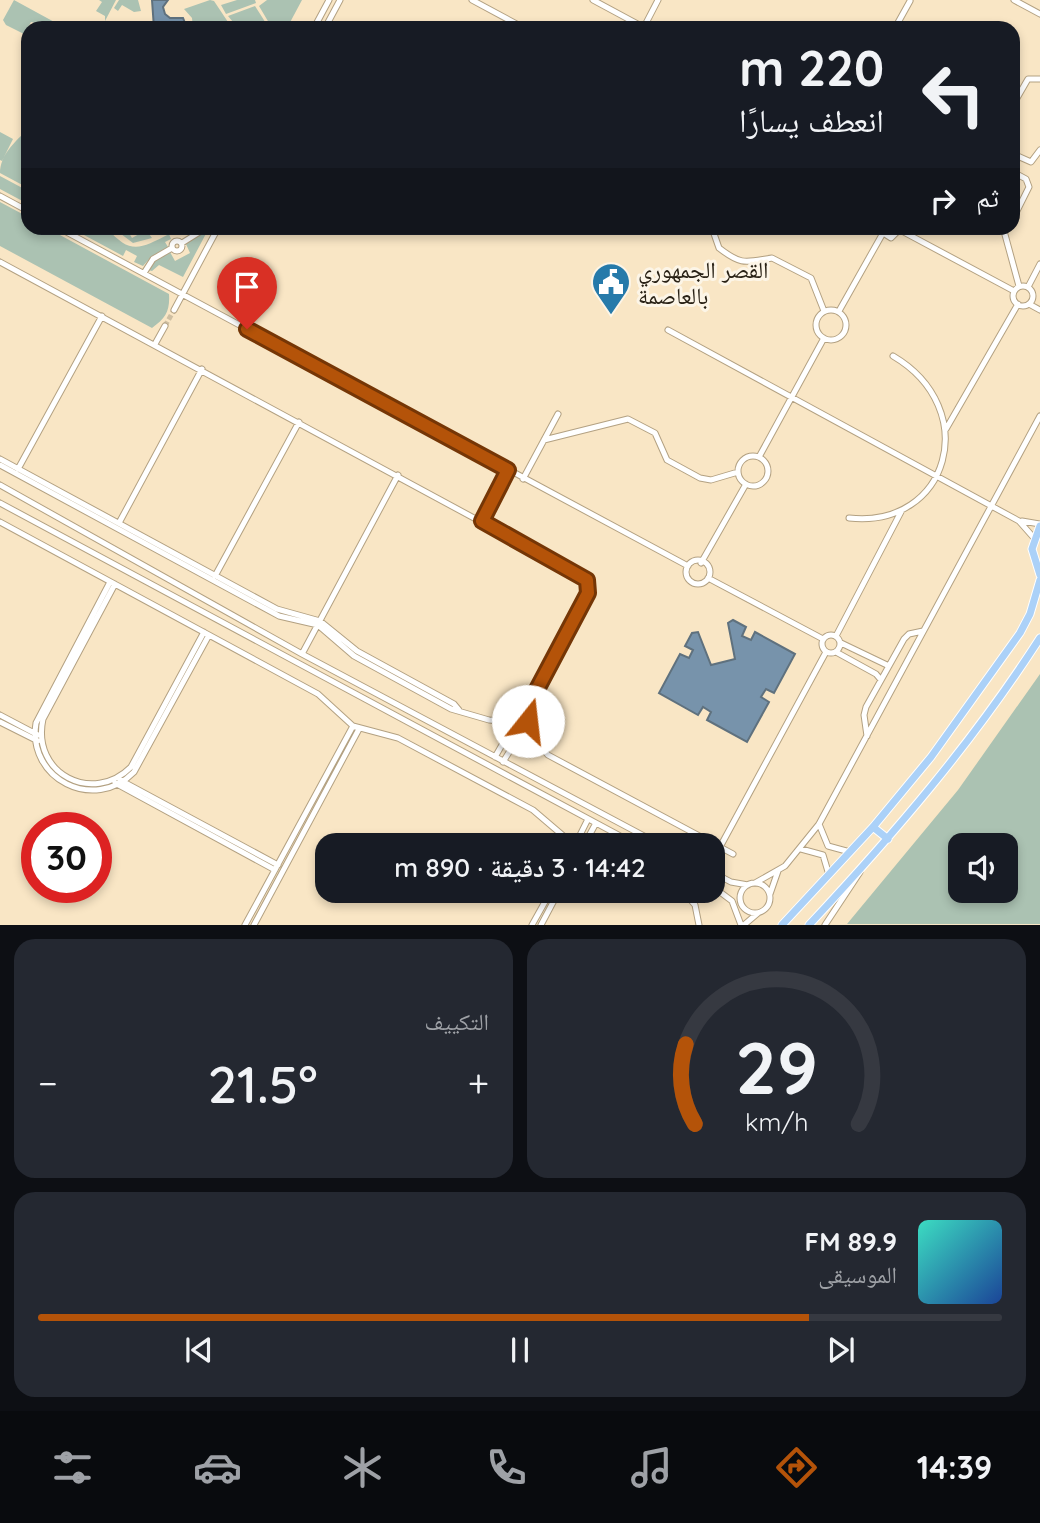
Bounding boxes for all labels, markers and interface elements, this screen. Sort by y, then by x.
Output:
text: 220 m [739,37,884,98]
icon: left [908,49,999,140]
text: انعطف يسارًا [739,100,884,140]
text: ثم [976,181,999,214]
icon: right [924,182,962,220]
place label: القصر الجمهوري بالعاصمة [638,255,769,310]
pin [217,257,277,329]
public building icon: القصر الجمهوري بالعاصمة [590,261,632,316]
icon: arrive [228,268,266,306]
position arrow [491,684,565,758]
speed limit sign: 30 [21,812,112,903]
map controls [948,833,1018,903]
button: sound [948,833,1018,903]
text: 14:42 · 3 دقيقة · 890 m [394,851,646,884]
text: التكييف [424,1007,489,1036]
text: 29 [735,1022,818,1113]
text: 21.5° [208,1051,318,1116]
text: − [38,1059,58,1107]
text: + [468,1059,489,1107]
text: km/h [745,1106,808,1137]
text: 89.9 FM [805,1225,897,1258]
text: الموسيقى [818,1260,897,1289]
icon: previous [180,1331,218,1369]
icon: pause [501,1331,539,1369]
icon: next [822,1331,860,1369]
icon: filters [48,1443,97,1492]
icon: car [193,1443,242,1492]
icon: climate [338,1443,387,1492]
icon: phone [482,1443,531,1492]
icon: music [627,1443,676,1492]
icon: directions [772,1443,821,1492]
text: 14:39 [917,1447,992,1487]

